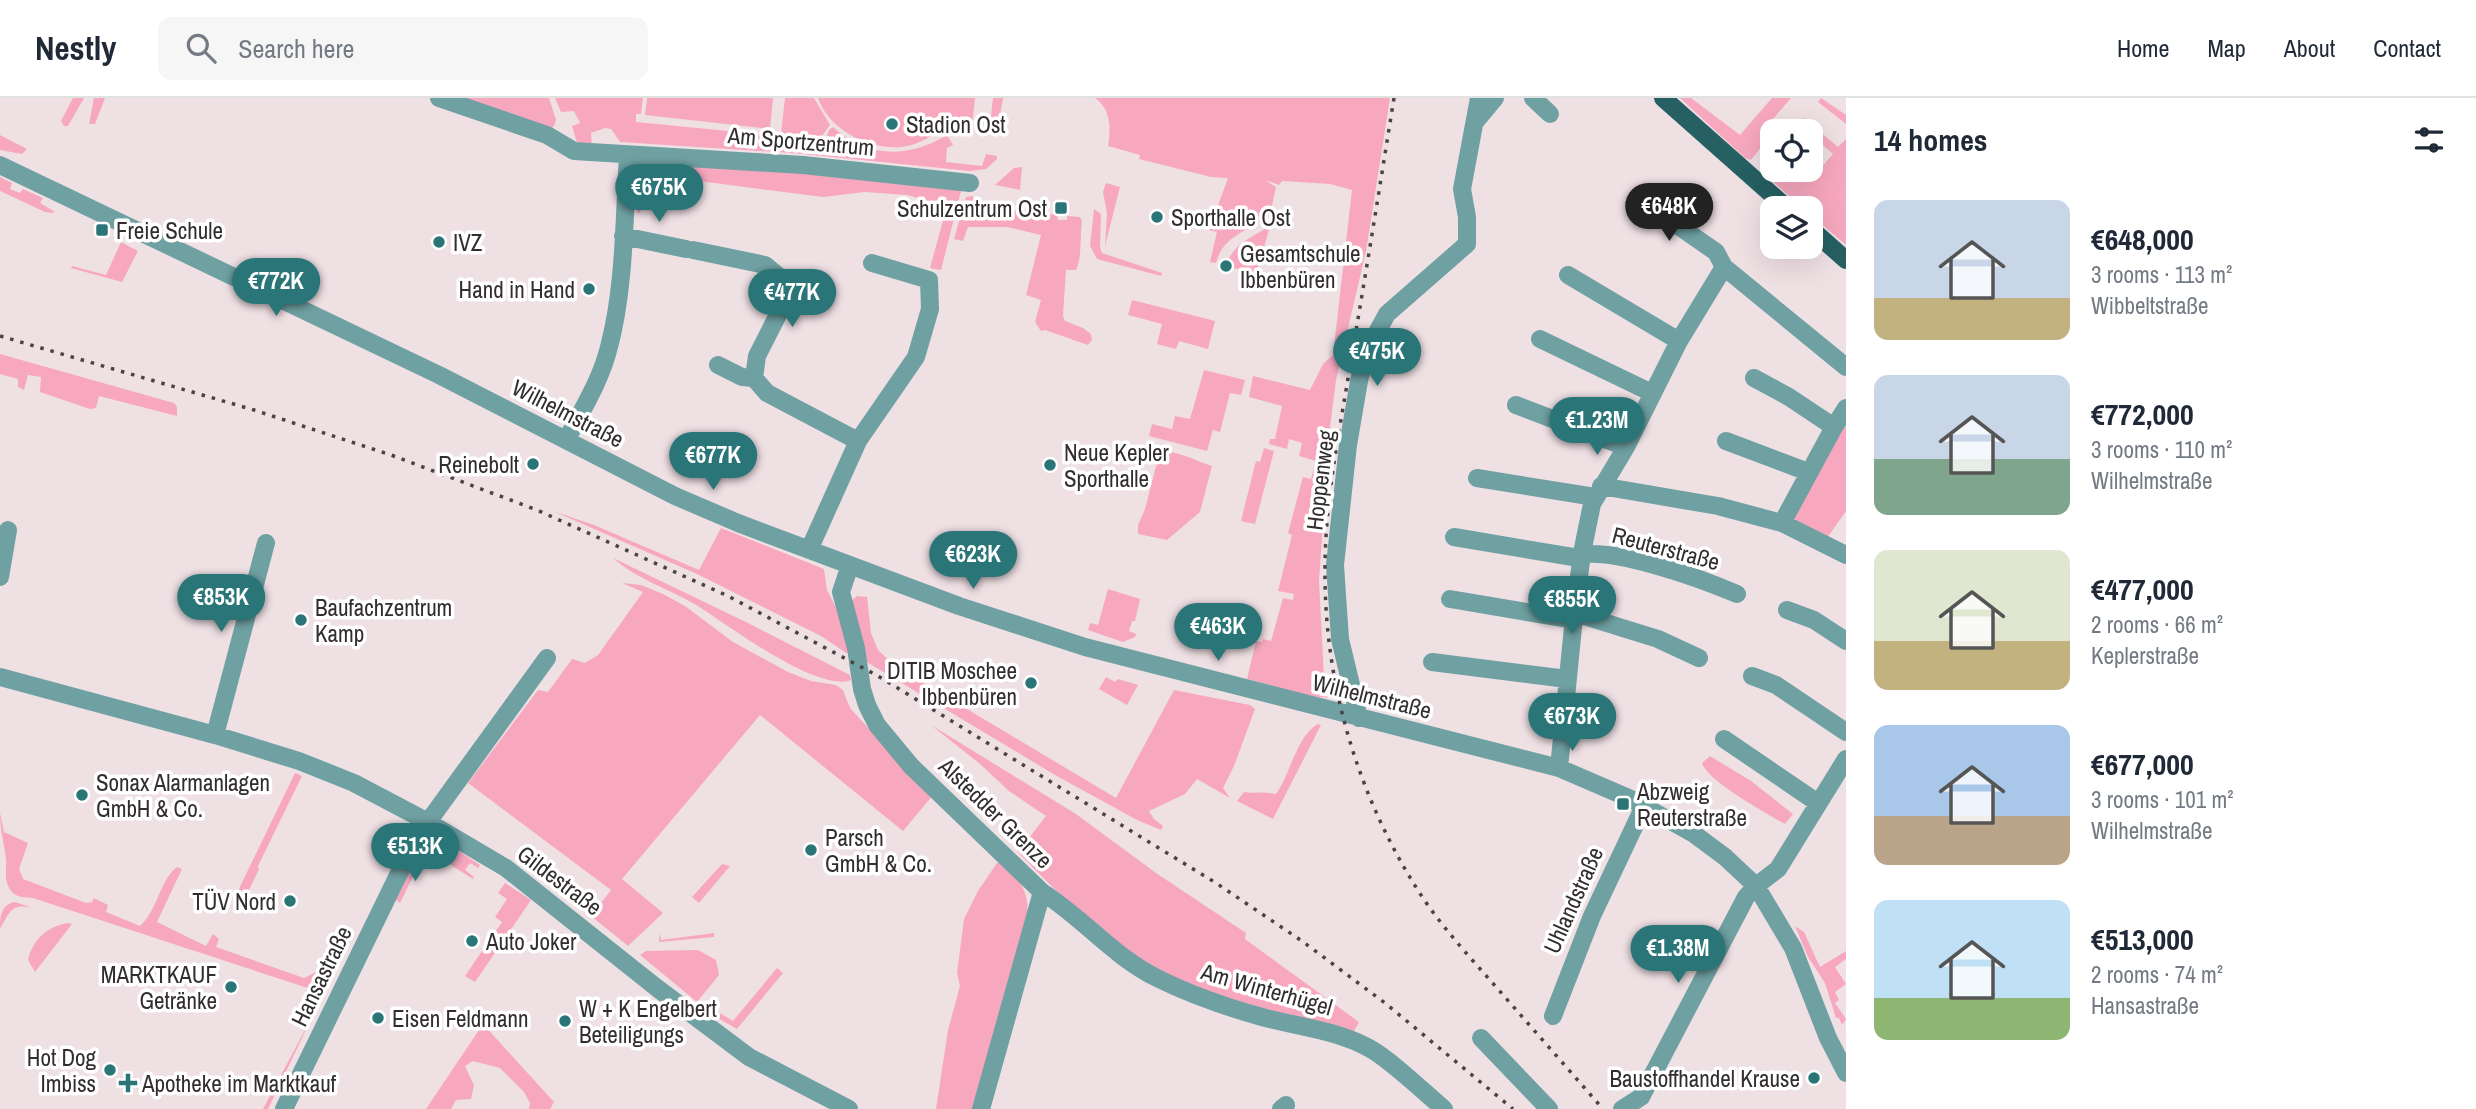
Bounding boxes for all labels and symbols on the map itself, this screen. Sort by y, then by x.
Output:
place label: Stadion Ost [906,109,1006,140]
marker: Stadion Ost [884,116,900,132]
street label: Am Sportzentrum [726,119,875,163]
pin: €675K [610,164,708,224]
pin: €648K [1620,184,1718,243]
place label: Schulzentrum Ost [897,193,1047,224]
marker: Schulzentrum Ost [1053,200,1069,216]
place label: Sporthalle Ost [1171,202,1291,233]
marker: Sporthalle Ost [1149,209,1165,225]
place label: Freie Schule [116,215,223,246]
marker: Freie Schule [94,222,110,238]
place label: IVZ [453,227,483,258]
marker: IVZ [431,234,447,250]
place label: Gesamtschule Ibbenbüren [1240,238,1361,295]
pin: €772K [227,258,325,318]
marker: Gesamtschule Ibbenbüren [1218,258,1234,274]
pin: €477K [743,270,841,329]
place label: Hand in Hand [459,274,575,305]
marker: Hand in Hand [581,281,597,297]
pin: €475K [1328,328,1426,388]
street label: Wilhelmstraße [507,372,629,454]
pin: €1.23M [1540,398,1654,457]
street label: Hoppenweg [1298,428,1342,532]
pin: €677K [664,432,762,492]
place label: Neue Kepler Sporthalle [1064,437,1170,494]
place label: Reinebolt [438,449,519,480]
marker: Reinebolt [525,456,541,472]
marker: Neue Kepler Sporthalle [1042,457,1058,473]
street label: Reuterstraße [1609,519,1723,577]
pin: €623K [924,532,1022,591]
pin: €853K [172,574,270,634]
pin: €855K [1523,576,1621,636]
place label: Baufachzentrum Kamp [315,592,452,649]
pin: €463K [1169,603,1267,663]
marker: Baufachzentrum Kamp [293,612,309,628]
place label: DITIB Moschee Ibbenbüren [887,655,1017,712]
street label: Wilhelmstraße [1309,666,1435,726]
marker: DITIB Moschee Ibbenbüren [1023,675,1039,691]
pin: €673K [1523,694,1621,753]
street label: Alstedder Grenze [932,750,1060,875]
place label: Sonax Alarmanlagen GmbH & Co. [96,767,270,824]
place label: Abzweig Reuterstraße [1636,776,1747,833]
marker: Sonax Alarmanlagen GmbH & Co. [74,787,90,803]
marker: Abzweig Reuterstraße [1615,796,1631,812]
place label: Parsch GmbH & Co. [825,822,932,879]
pin: €513K [366,824,464,883]
street label: Gildestraße [511,838,609,922]
marker: Parsch GmbH & Co. [803,842,819,858]
street label: Uhlandstraße [1536,842,1610,958]
place label: TÜV Nord [192,886,276,917]
marker: TÜV Nord [282,893,298,909]
street label: Hansastraße [283,921,359,1031]
place label: Auto Joker [485,926,577,957]
pin: €1.38M [1621,926,1735,985]
marker: Auto Joker [464,933,480,949]
street label: Am Winterhügel [1197,955,1336,1023]
place label: MARKTKAUF Getränke [101,959,217,1016]
marker: MARKTKAUF Getränke [223,979,239,995]
place label: W + K Engelbert Beteiligungs [579,993,717,1050]
place label: Eisen Feldmann [392,1003,528,1034]
marker: Eisen Feldmann [370,1010,386,1026]
marker: W + K Engelbert Beteiligungs [557,1013,573,1029]
place label: Hot Dog Imbiss [27,1042,97,1099]
marker: Hot Dog Imbiss [102,1062,118,1078]
place label: Baustoffhandel Krause [1609,1063,1800,1094]
place label: Apotheke im Marktkauf [141,1068,337,1099]
marker: Baustoffhandel Krause [1806,1070,1822,1086]
marker: Apotheke im Marktkauf [120,1075,136,1091]

